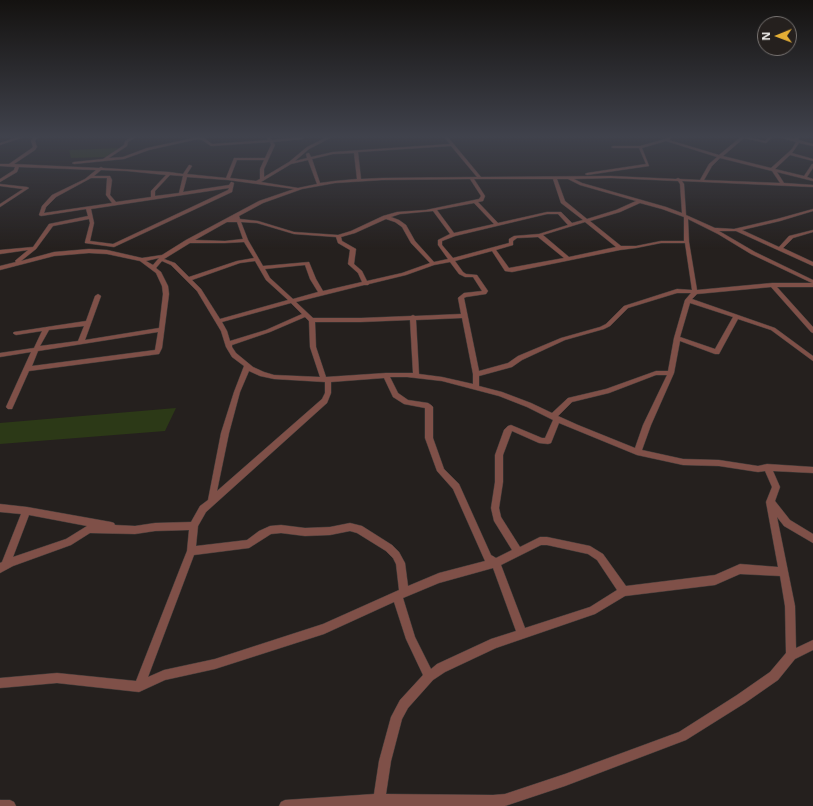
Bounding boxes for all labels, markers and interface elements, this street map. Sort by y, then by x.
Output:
north arrow [757,16,797,56]
text: N [758,32,773,41]

